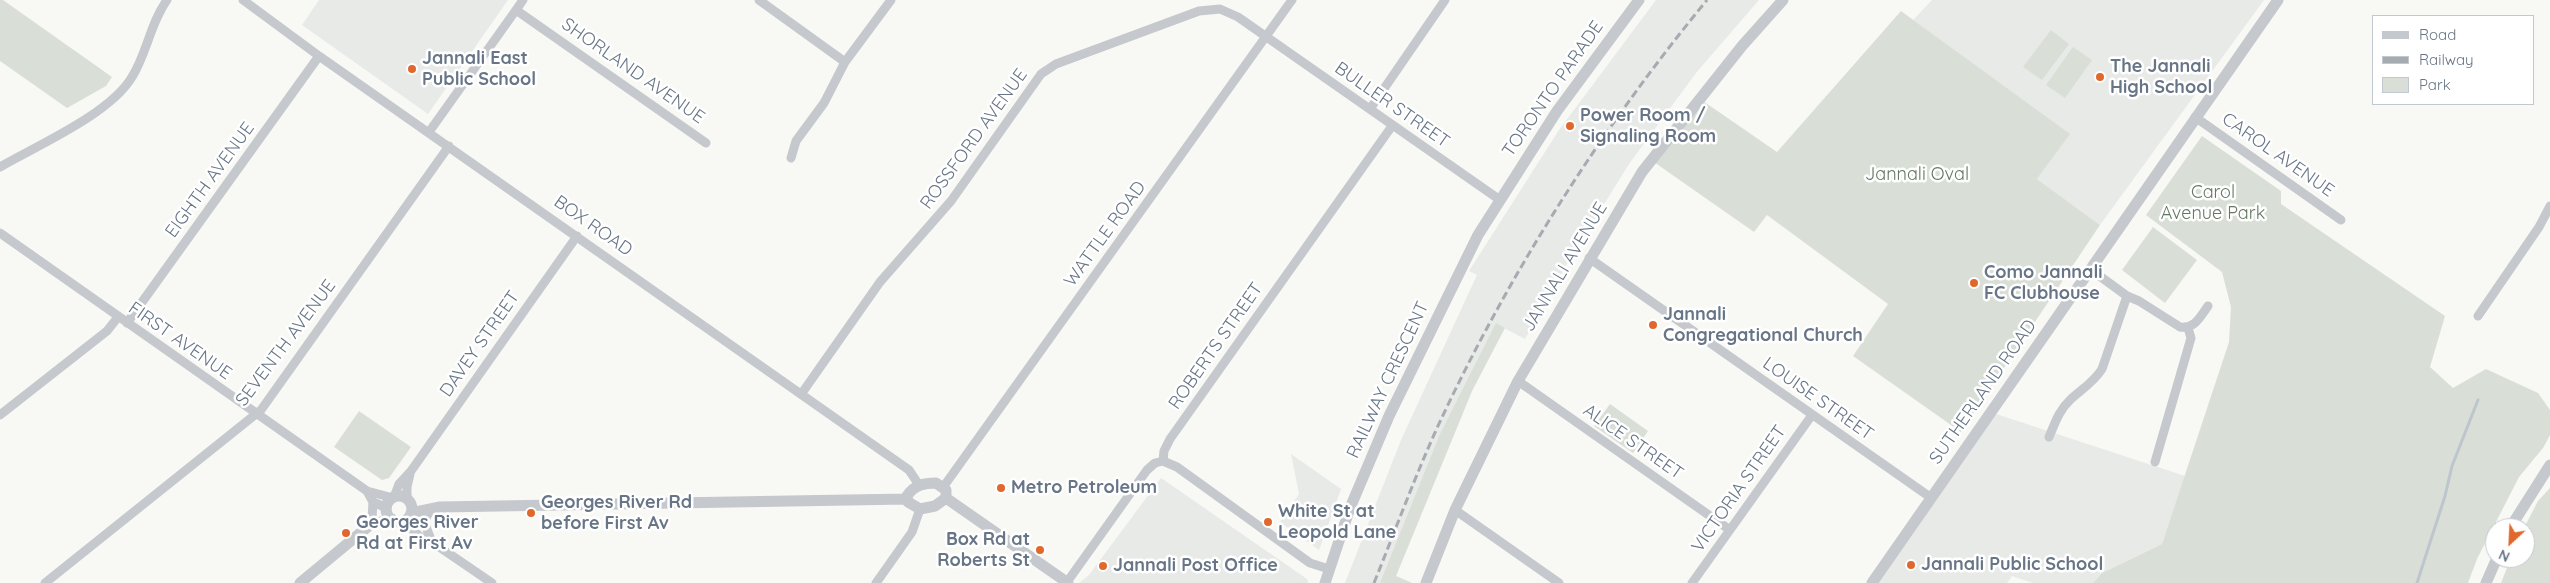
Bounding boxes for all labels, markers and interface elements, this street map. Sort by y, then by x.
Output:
street label: SHORLAND AVENUE [557,14,709,128]
legend [2372,15,2535,105]
street label: TORONTO PARADE [1498,17,1608,161]
text: Road [2419,25,2456,44]
place label: Jannali East Public School [422,48,536,90]
text: Railway [2419,50,2474,69]
place label: The Jannali High School [2110,56,2212,98]
street label: BULLER STREET [1330,57,1454,153]
marker: Jannali East Public School [406,63,418,75]
street label: ROSSFORD AVENUE [916,65,1032,213]
marker: The Jannali High School [2094,71,2106,83]
text: Park [2419,75,2451,94]
place label: Power Room / Signaling Room [1580,105,1716,148]
street label: CAROL AVENUE [2218,108,2338,202]
street label: EIGHTH AVENUE [161,118,259,242]
marker: Power Room / Signaling Room [1564,120,1576,132]
park label: Jannali Oval [1865,164,1969,186]
street label: WATTLE ROAD [1060,177,1150,291]
park label: Carol Avenue Park [2161,182,2265,224]
street label: BOX ROAD [550,191,636,261]
street label: JANNALI AVENUE [1518,198,1612,336]
place label: Como Jannali FC Clubhouse [1984,262,2102,304]
street label: SEVENTH AVENUE [231,276,341,410]
marker: Como Jannali FC Clubhouse [1968,277,1980,289]
street label: ROBERTS STREET [1164,279,1268,413]
street label: DAVEY STREET [435,287,525,401]
street label: FIRST AVENUE [124,297,236,385]
street label: RAILWAY CRESCENT [1342,298,1434,462]
place label: Jannali Congregational Church [1663,304,1863,346]
street label: SUTHERLAND ROAD [1925,316,2041,468]
marker: Jannali Congregational Church [1647,319,1659,331]
street label: LOUISE STREET [1759,353,1877,445]
street label: ALICE STREET [1579,400,1687,484]
street label: VICTORIA STREET [1687,421,1791,557]
place label: Metro Petroleum [1011,477,1157,499]
marker: Metro Petroleum [995,482,1007,494]
place label: Georges River Rd before First Av [541,492,692,534]
place label: White St at Leopold Lane [1278,501,1396,544]
marker: Georges River Rd before First Av [525,507,537,519]
place label: Georges River Rd at First Av [356,512,478,554]
marker: White St at Leopold Lane [1262,516,1274,528]
north arrow [2485,518,2535,568]
marker: Georges River Rd at First Av [340,527,352,539]
place label: Box Rd at Roberts St [937,529,1030,572]
marker: Box Rd at Roberts St [1034,544,1046,556]
text: N [2496,545,2513,566]
place label: Jannali Public School [1921,554,2103,576]
place label: Jannali Post Office [1113,555,1278,577]
marker: Jannali Public School [1905,559,1917,571]
marker: Jannali Post Office [1097,560,1109,572]

